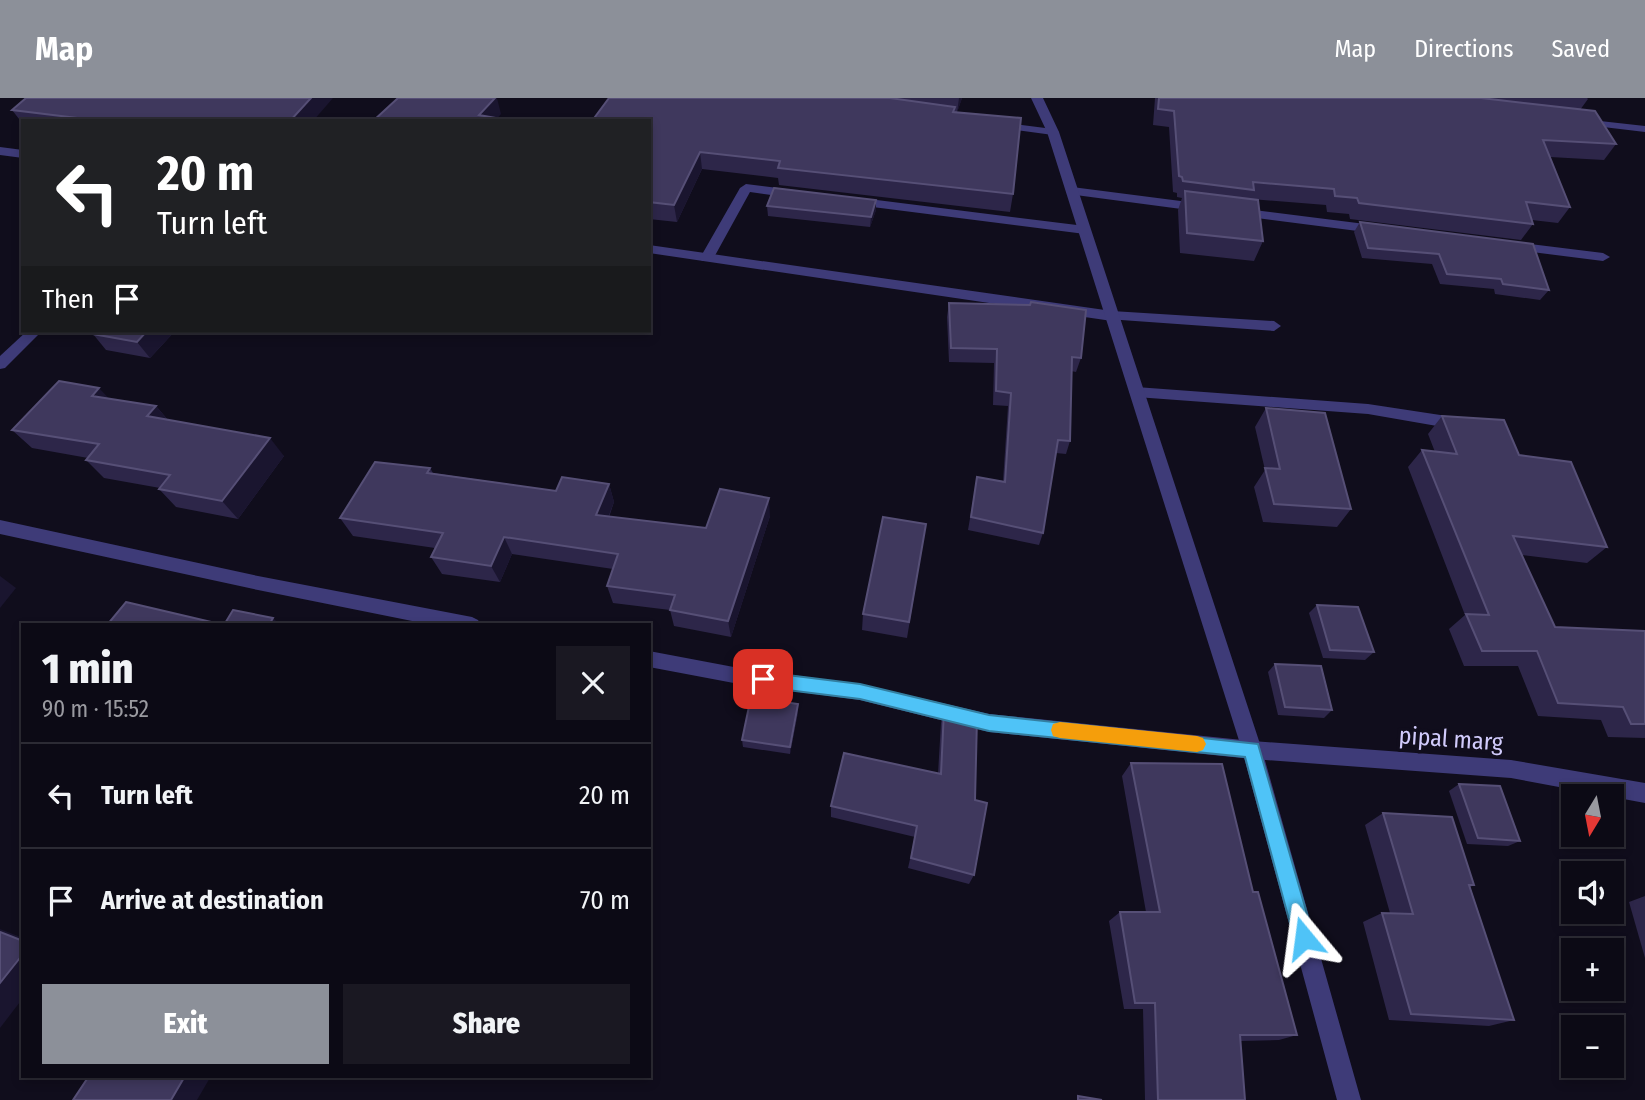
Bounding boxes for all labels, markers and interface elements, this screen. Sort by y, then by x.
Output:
text: Map [35,29,93,69]
text: Map [1335,35,1376,63]
text: Directions [1414,35,1513,63]
text: Saved [1551,35,1610,63]
text: 20 m [157,144,254,203]
icon: left [42,147,133,238]
text: Turn left [157,204,267,242]
icon: arrive [108,280,146,318]
text: Then [42,284,94,315]
text: 1 min [42,644,133,694]
button: close [556,646,630,720]
pin [733,649,793,709]
icon: arrive [744,660,782,698]
text: 90 m · 15:52 [42,695,149,723]
street label: pipal marg [1398,721,1505,757]
icon: left [42,777,80,815]
text: Turn left [101,780,193,811]
text: 20 m [579,780,630,811]
north arrow [1561,784,1624,847]
map controls [1561,784,1624,1078]
button: sound [1561,861,1624,924]
icon: arrive [42,882,80,920]
text: Arrive at destination [101,885,324,916]
text: 70 m [580,885,630,916]
position arrow [1267,901,1341,975]
button: + [1561,938,1624,1001]
button: Exit [42,984,329,1064]
button: Share [343,984,630,1064]
button: − [1561,1015,1624,1078]

